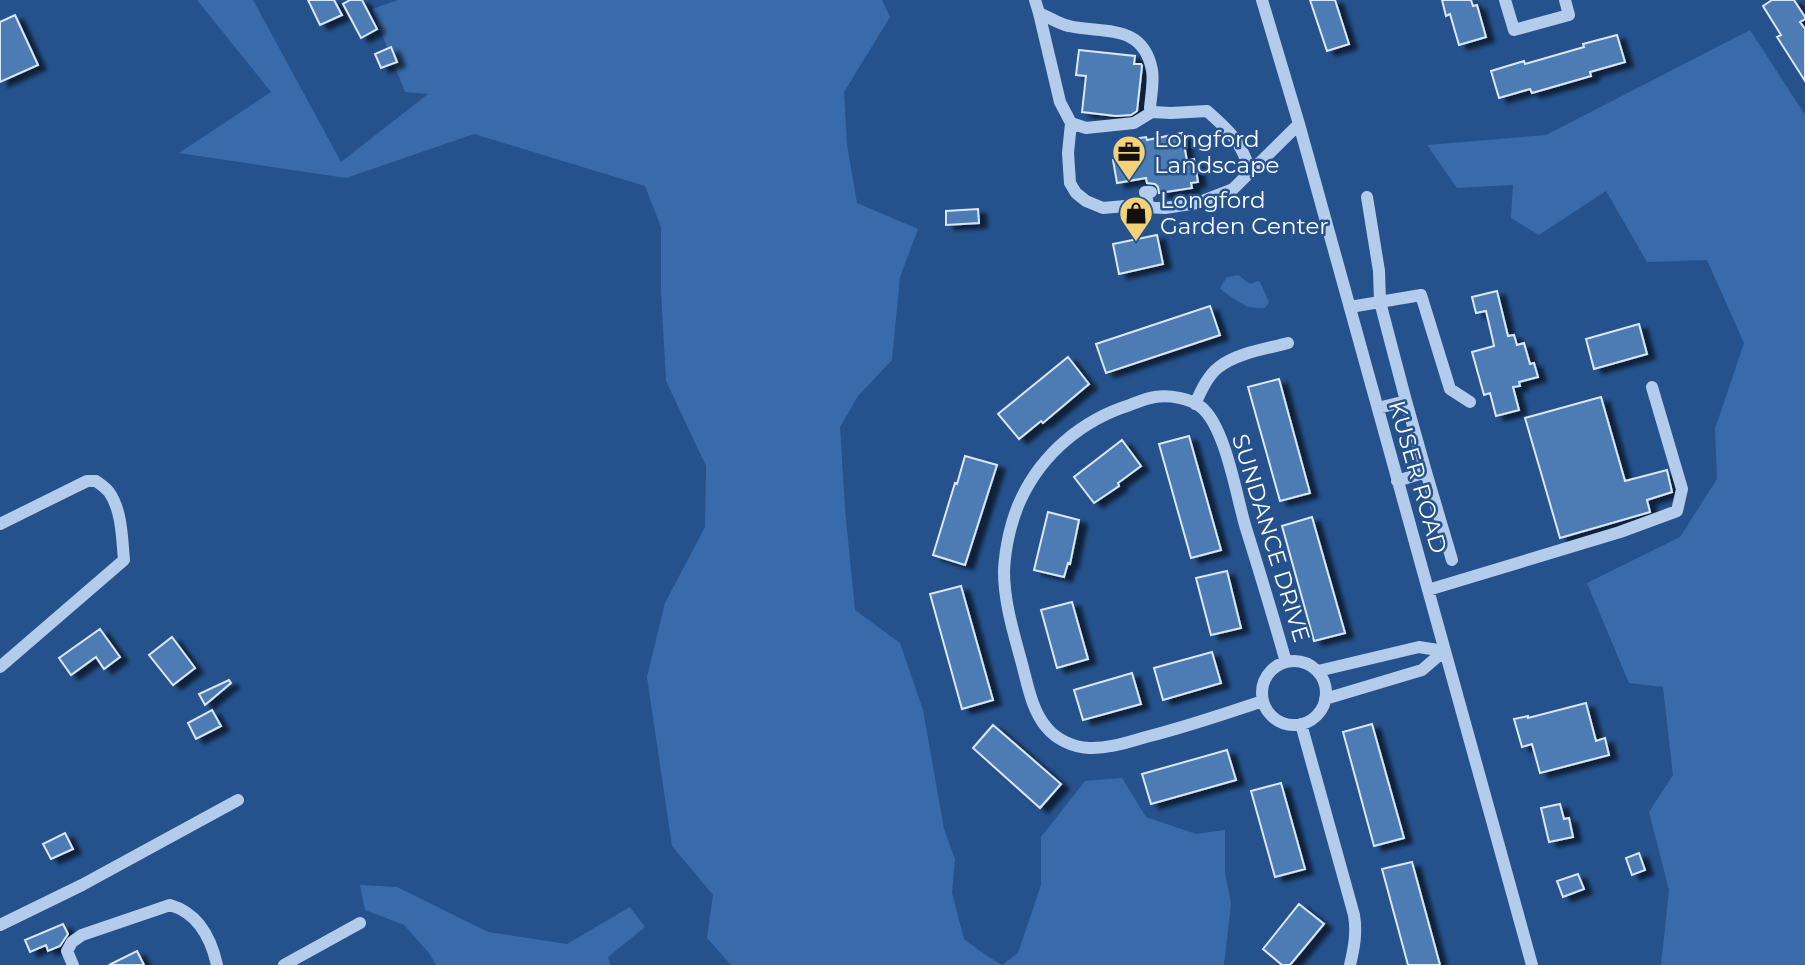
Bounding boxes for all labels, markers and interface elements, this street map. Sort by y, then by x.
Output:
place label: Longford Landscape [1154,125,1280,179]
office icon: Longford Landscape [1110,133,1148,182]
place label: Longford Garden Center [1160,186,1329,240]
shop icon: Longford Garden Center [1117,194,1155,243]
street label: KUSER ROAD [1383,397,1453,557]
street label: SUNDANCE DRIVE [1226,431,1316,645]

